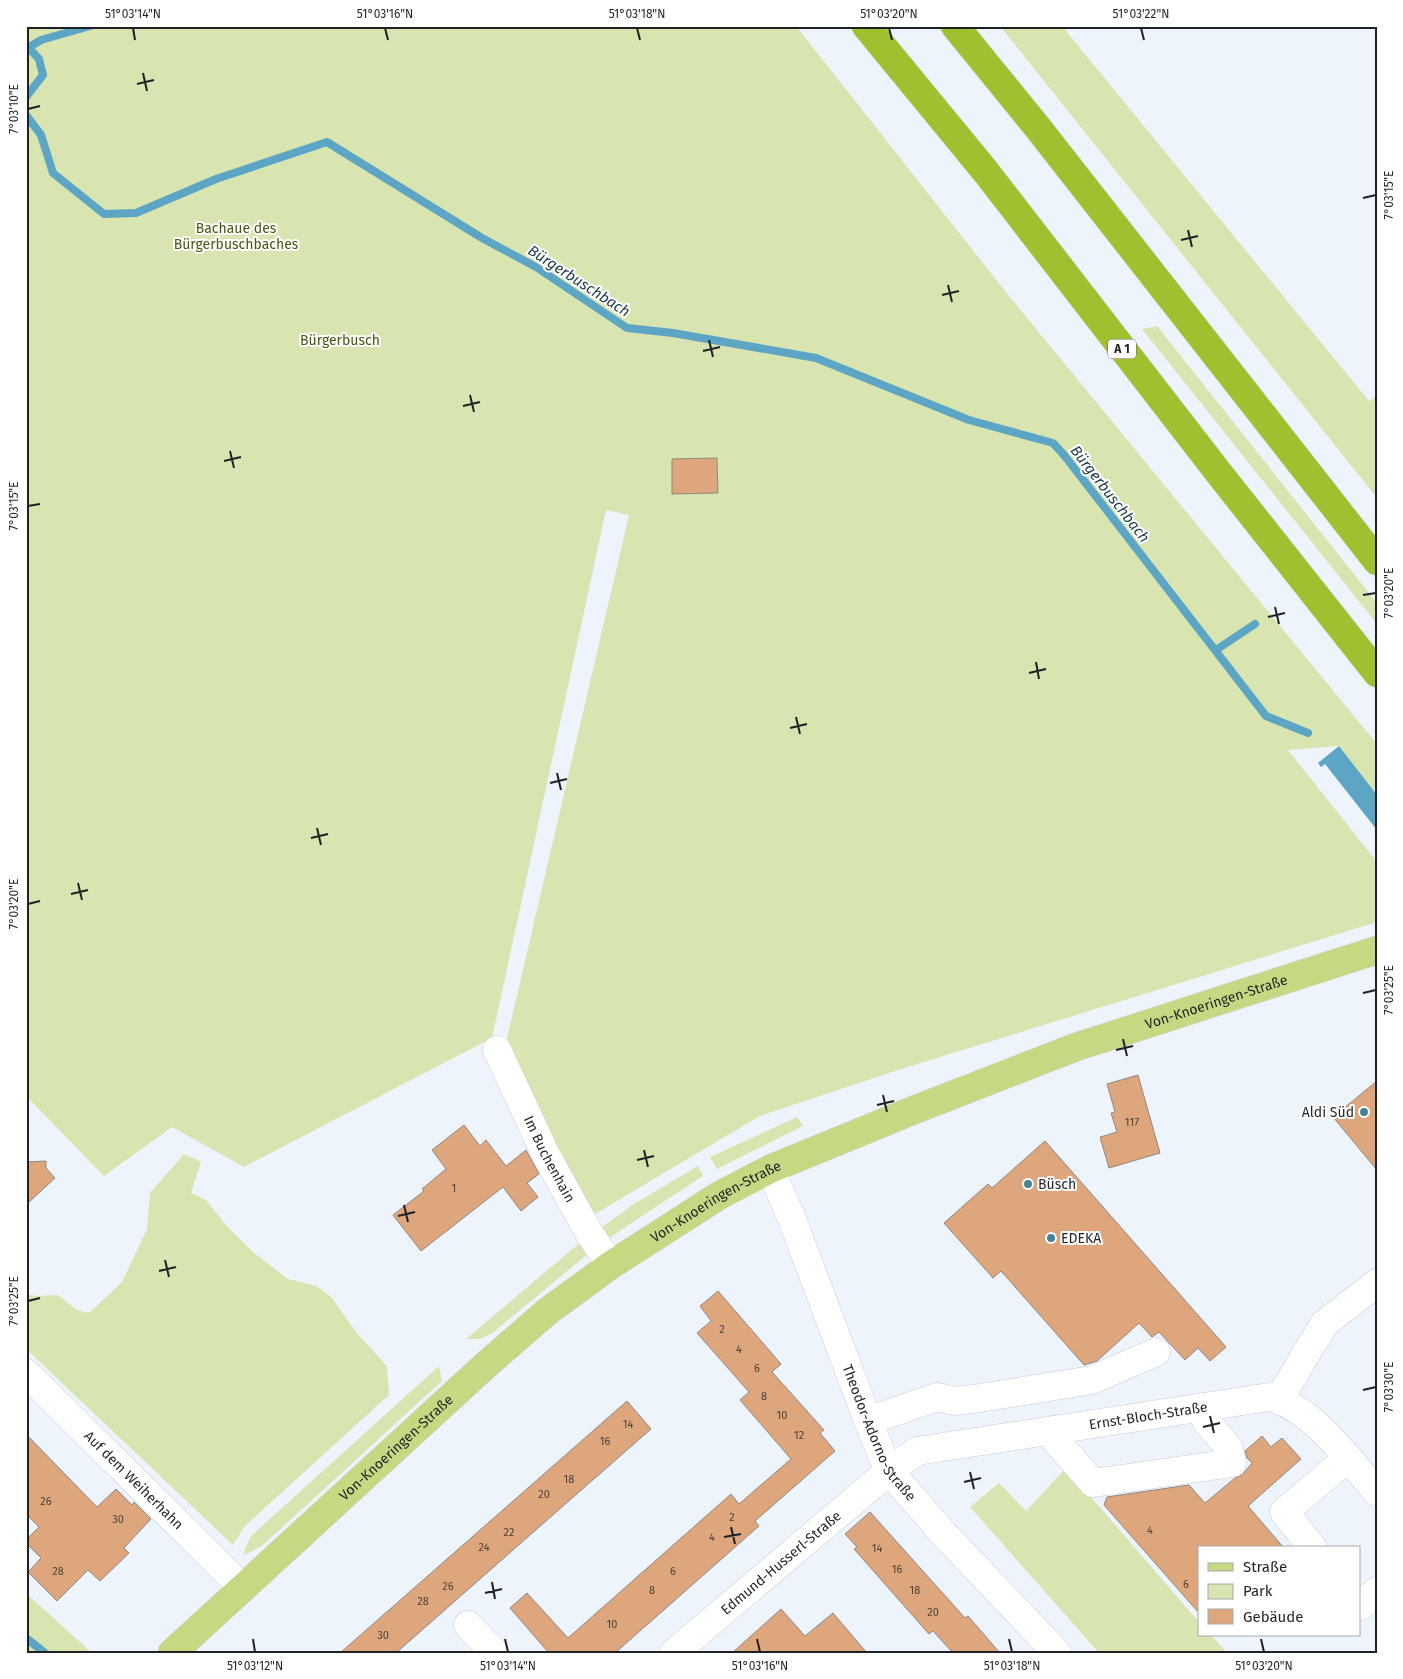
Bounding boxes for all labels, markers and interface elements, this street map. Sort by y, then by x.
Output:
text: 51°03'14"N [105,7,161,21]
text: 51°03'16"N [357,7,413,21]
text: 51°03'18"N [609,7,665,21]
text: 51°03'20"N [860,7,918,21]
text: 51°03'22"N [1113,7,1169,21]
text: 7°03'10"E [7,84,21,134]
text: 7°03'15"E [1382,171,1396,219]
park label: Bachaue des Bürgerbuschbaches [174,220,299,253]
water label: Bürgerbuschbach [525,241,633,321]
park label: Bürgerbusch [300,332,380,349]
road number: A 1 [1108,339,1136,358]
water label: Bürgerbuschbach [1067,442,1153,546]
text: 7°03'15"E [7,482,21,530]
text: 7°03'20"E [1382,568,1396,618]
text: 7°03'20"E [7,879,21,929]
text: 7°03'25"E [1382,965,1396,1015]
street label: Von-Knoeringen-Straße [1143,971,1290,1033]
place label: Aldi Süd [1302,1104,1354,1121]
marker: Aldi Süd [1358,1106,1370,1118]
street label: Im Buchenhain [520,1113,579,1206]
house number: 117 [1125,1116,1139,1129]
street label: Von-Knoeringen-Straße [647,1157,784,1246]
place label: Büsch [1038,1176,1076,1193]
marker: Büsch [1022,1178,1034,1190]
house number: 1 [452,1182,456,1195]
place label: EDEKA [1061,1230,1101,1247]
marker: EDEKA [1045,1232,1057,1244]
text: 7°03'25"E [7,1276,21,1326]
house number: 2 [719,1323,725,1336]
house number: 4 [736,1343,742,1356]
house number: 6 [754,1362,760,1375]
street label: Theodor-Adorno-Straße [838,1362,919,1505]
text: 7°03'30"E [1382,1362,1396,1412]
house number: 8 [761,1390,767,1403]
street label: Von-Knoeringen-Straße [336,1391,457,1504]
street label: Ernst-Bloch-Straße [1088,1399,1209,1434]
house number: 10 [777,1409,787,1422]
house number: 14 [623,1418,633,1431]
street label: Auf dem Weiherhahn [80,1428,187,1533]
house number: 12 [794,1429,804,1442]
house number: 16 [600,1435,610,1448]
house number: 18 [564,1473,574,1486]
house number: 20 [538,1488,550,1501]
house number: 26 [40,1495,52,1508]
street label: Edmund-Husserl-Straße [718,1507,845,1619]
house number: 2 [729,1511,735,1524]
house number: 30 [112,1513,124,1526]
house number: 4 [1147,1524,1153,1537]
house number: 22 [504,1526,514,1539]
house number: 4 [709,1531,715,1544]
house number: 24 [479,1541,490,1554]
house number: 14 [872,1542,882,1555]
legend [1198,1546,1360,1636]
text: Straße [1243,1558,1287,1576]
house number: 16 [892,1563,902,1576]
house number: 28 [52,1565,64,1578]
house number: 6 [670,1565,676,1578]
house number: 6 [1183,1578,1189,1591]
house number: 26 [442,1580,454,1593]
text: Park [1243,1582,1273,1600]
house number: 8 [649,1584,655,1597]
house number: 18 [910,1584,920,1597]
house number: 28 [417,1595,429,1608]
house number: 20 [927,1606,939,1619]
text: Gebäude [1243,1608,1303,1626]
house number: 10 [607,1618,617,1631]
house number: 30 [377,1629,389,1642]
text: 51°03'12"N [227,1659,283,1673]
text: 51°03'14"N [480,1659,536,1673]
text: 51°03'16"N [732,1659,788,1673]
text: 51°03'18"N [984,1659,1040,1673]
text: 51°03'20"N [1235,1659,1293,1673]

